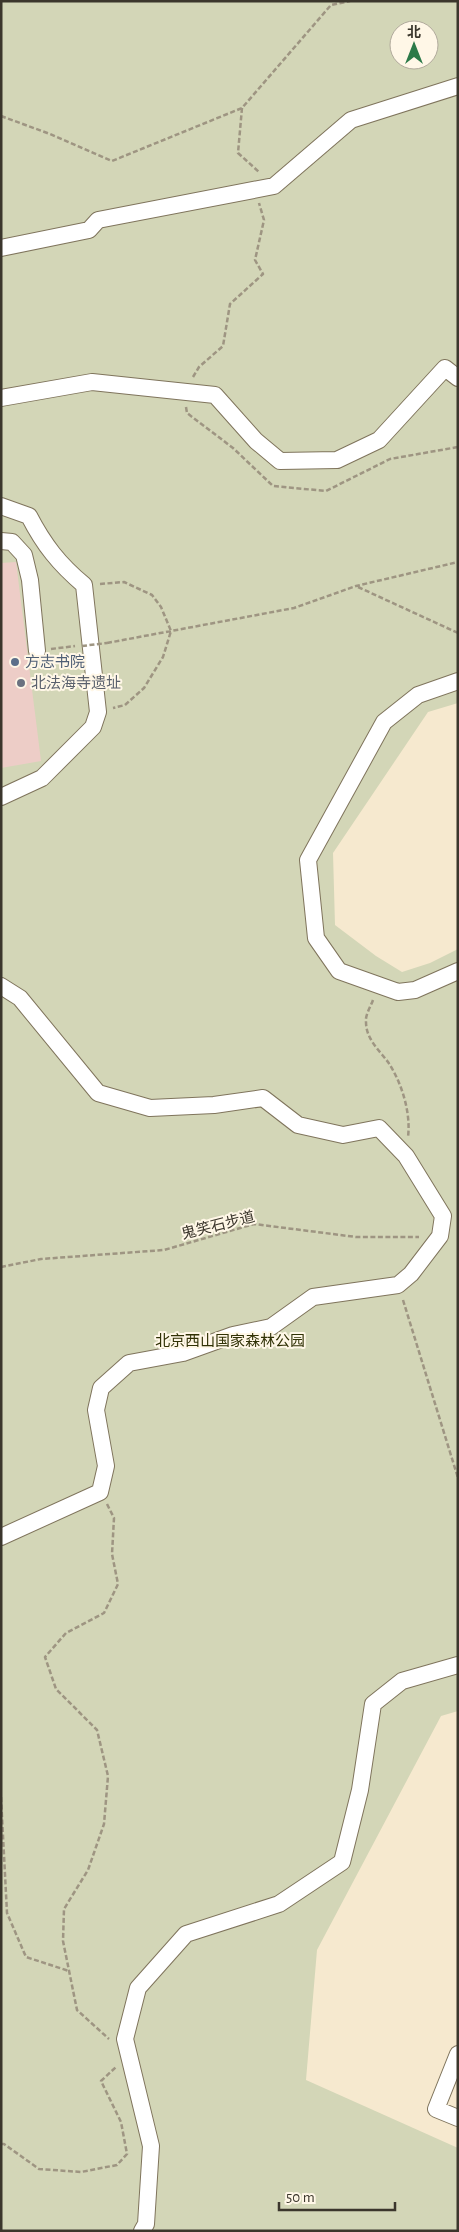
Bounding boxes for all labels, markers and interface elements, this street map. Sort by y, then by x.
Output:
north arrow [389,20,439,70]
text: 北 [407,25,421,40]
place label: 方志书院 [25,654,85,670]
marker: 方志书院 [9,656,21,668]
place label: 北法海寺遗址 [31,674,121,691]
marker: 北法海寺遗址 [15,677,27,689]
street label: 鬼笑石步道 [180,1208,256,1242]
park label: 北京西山国家森林公园 [155,1332,305,1349]
scale bar [279,2180,395,2212]
text: 50 m [286,2190,315,2205]

